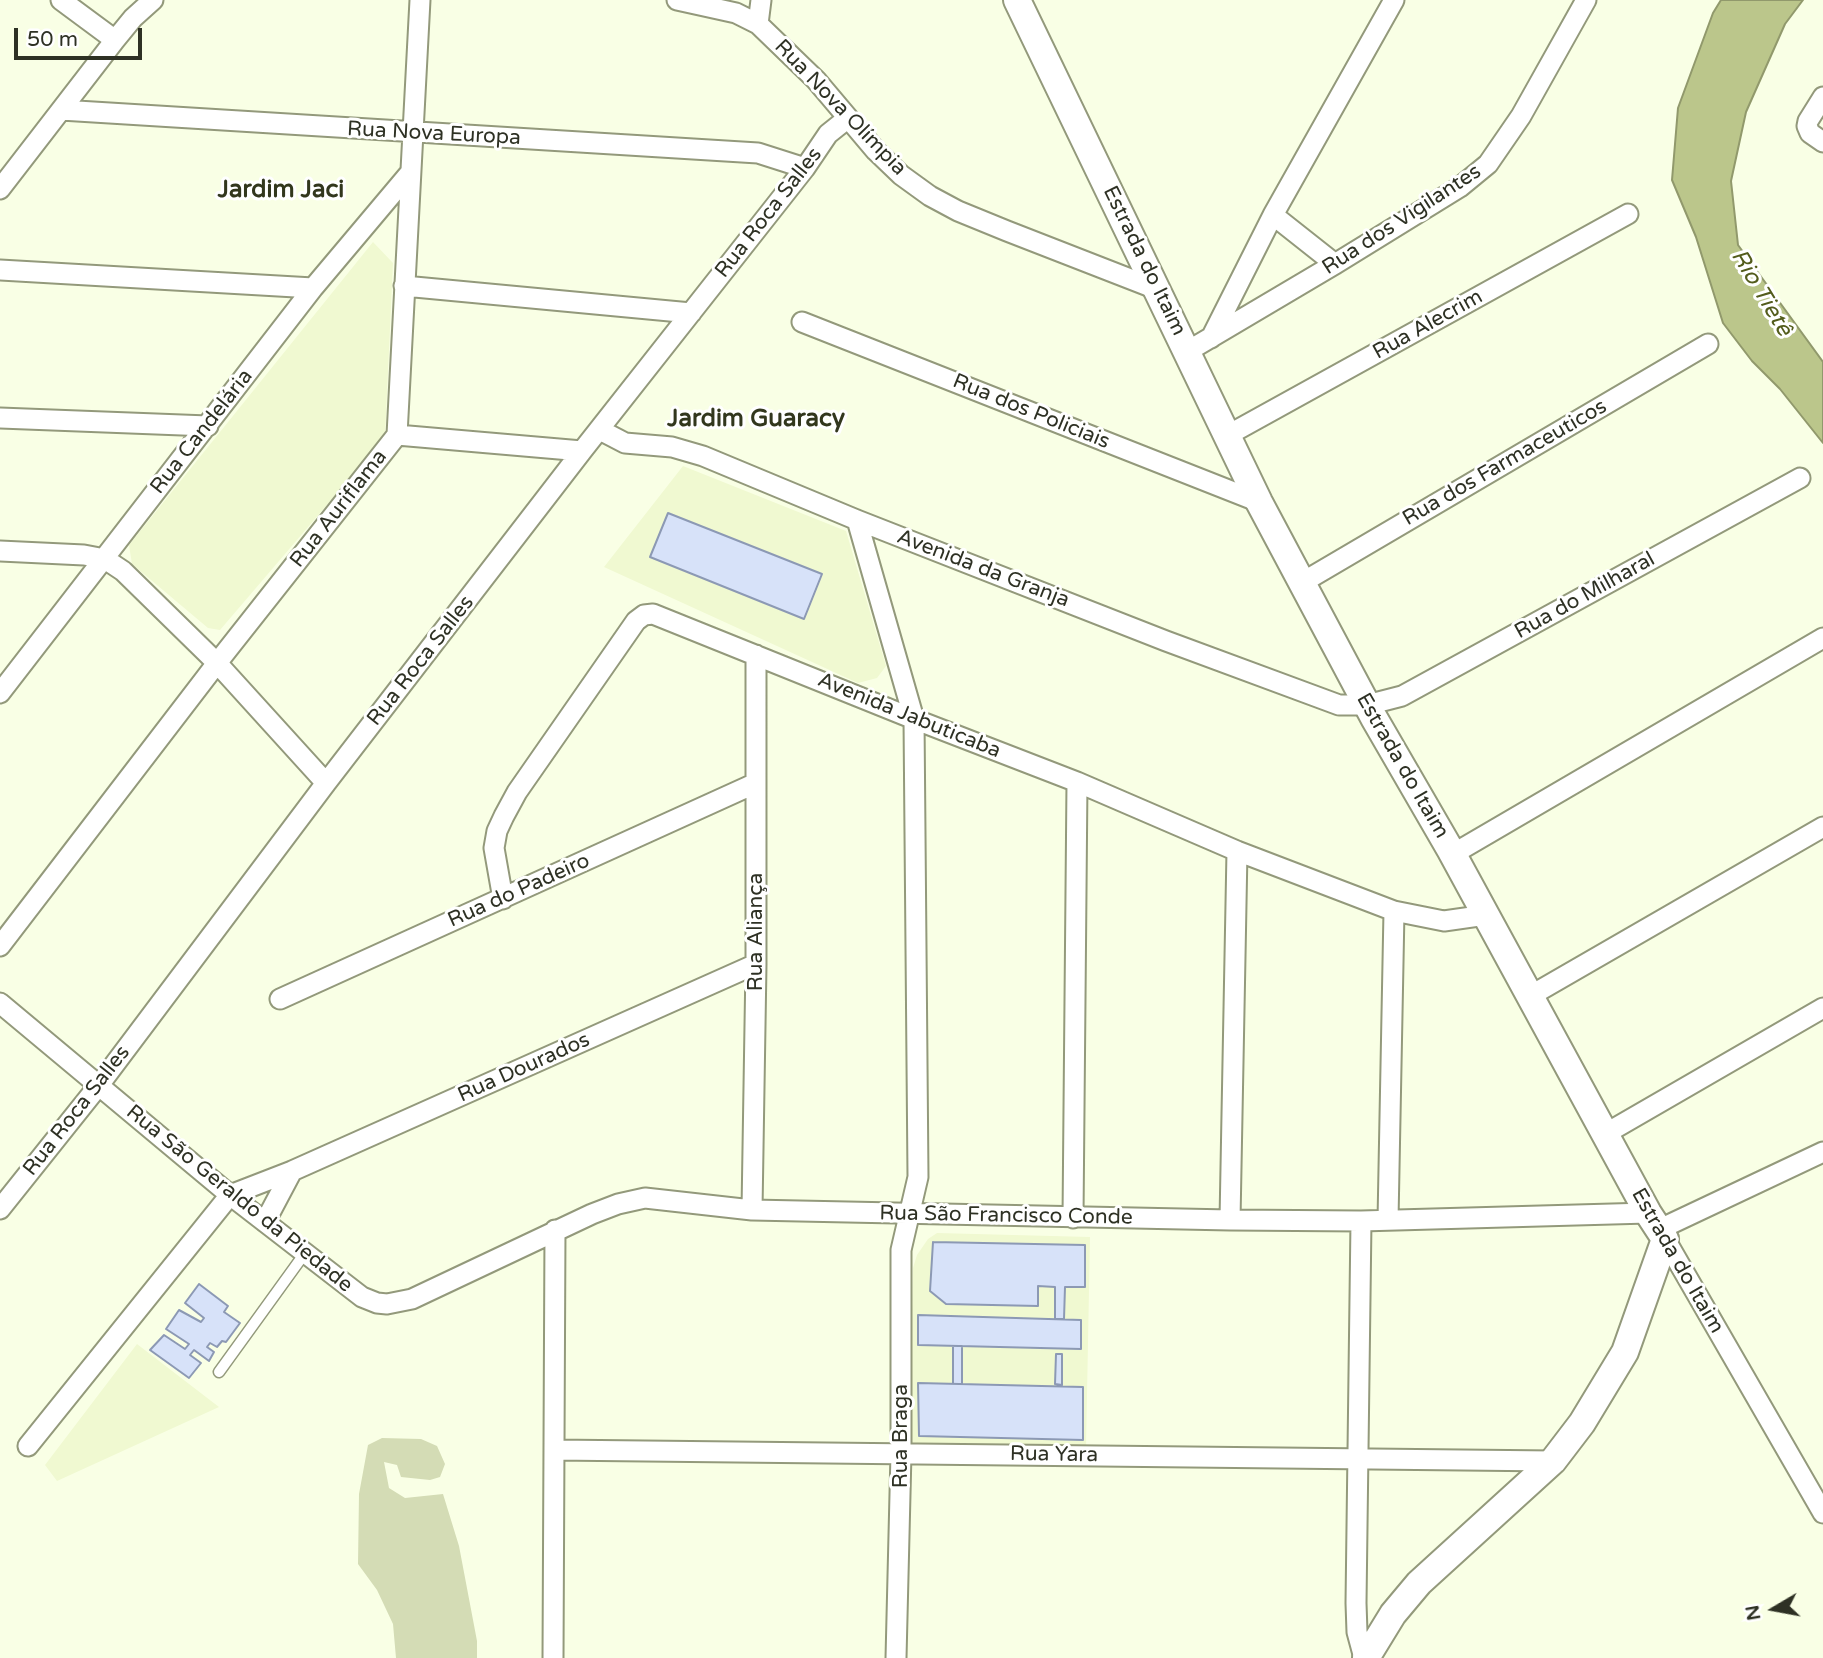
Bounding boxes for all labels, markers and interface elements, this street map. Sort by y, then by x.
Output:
scale bar [18,14,145,58]
text: 50 m [27,27,78,52]
street label: Rua Nova Olímpia [769,35,911,181]
street label: Rua Nova Europa [346,117,522,151]
street label: Rua Roca Salles [710,143,828,283]
street label: Rua dos Vigilantes [1318,159,1486,281]
district label: Jardim Jaci [218,177,344,205]
street label: Estrada do Itaim [1097,182,1191,340]
water label: Rio Tietê [1724,245,1798,341]
street label: Rua Alecrim [1369,285,1487,365]
street label: Rua Candelária [145,365,259,499]
street label: Rua dos Policiais [949,369,1113,455]
street label: Rua dos Farmaceuticos [1398,394,1612,532]
district label: Jardim Guaracy [667,406,845,434]
street label: Rua Auriflama [285,445,393,573]
street label: Avenida da Granja [893,525,1073,613]
street label: Rua do Milharal [1510,547,1660,645]
street label: Rua Roca Salles [362,591,480,731]
street label: Avenida Jabuticaba [814,668,1004,764]
street label: Estrada do Itaim [1350,689,1454,843]
street label: Rua do Padeiro [444,848,594,934]
street label: Rua Aliança [743,873,769,991]
street label: Rua Dourados [454,1028,594,1108]
street label: Rua Roca Salles [18,1041,136,1181]
street label: Rua São Geraldo da Piedade [121,1100,357,1298]
street label: Estrada do Itaim [1625,1184,1729,1338]
street label: Rua São Francisco Conde [879,1201,1133,1231]
street label: Rua Braga [888,1384,914,1488]
street label: Rua Yara [1010,1442,1098,1468]
north arrow [1739,1574,1809,1644]
text: N [1741,1603,1765,1622]

